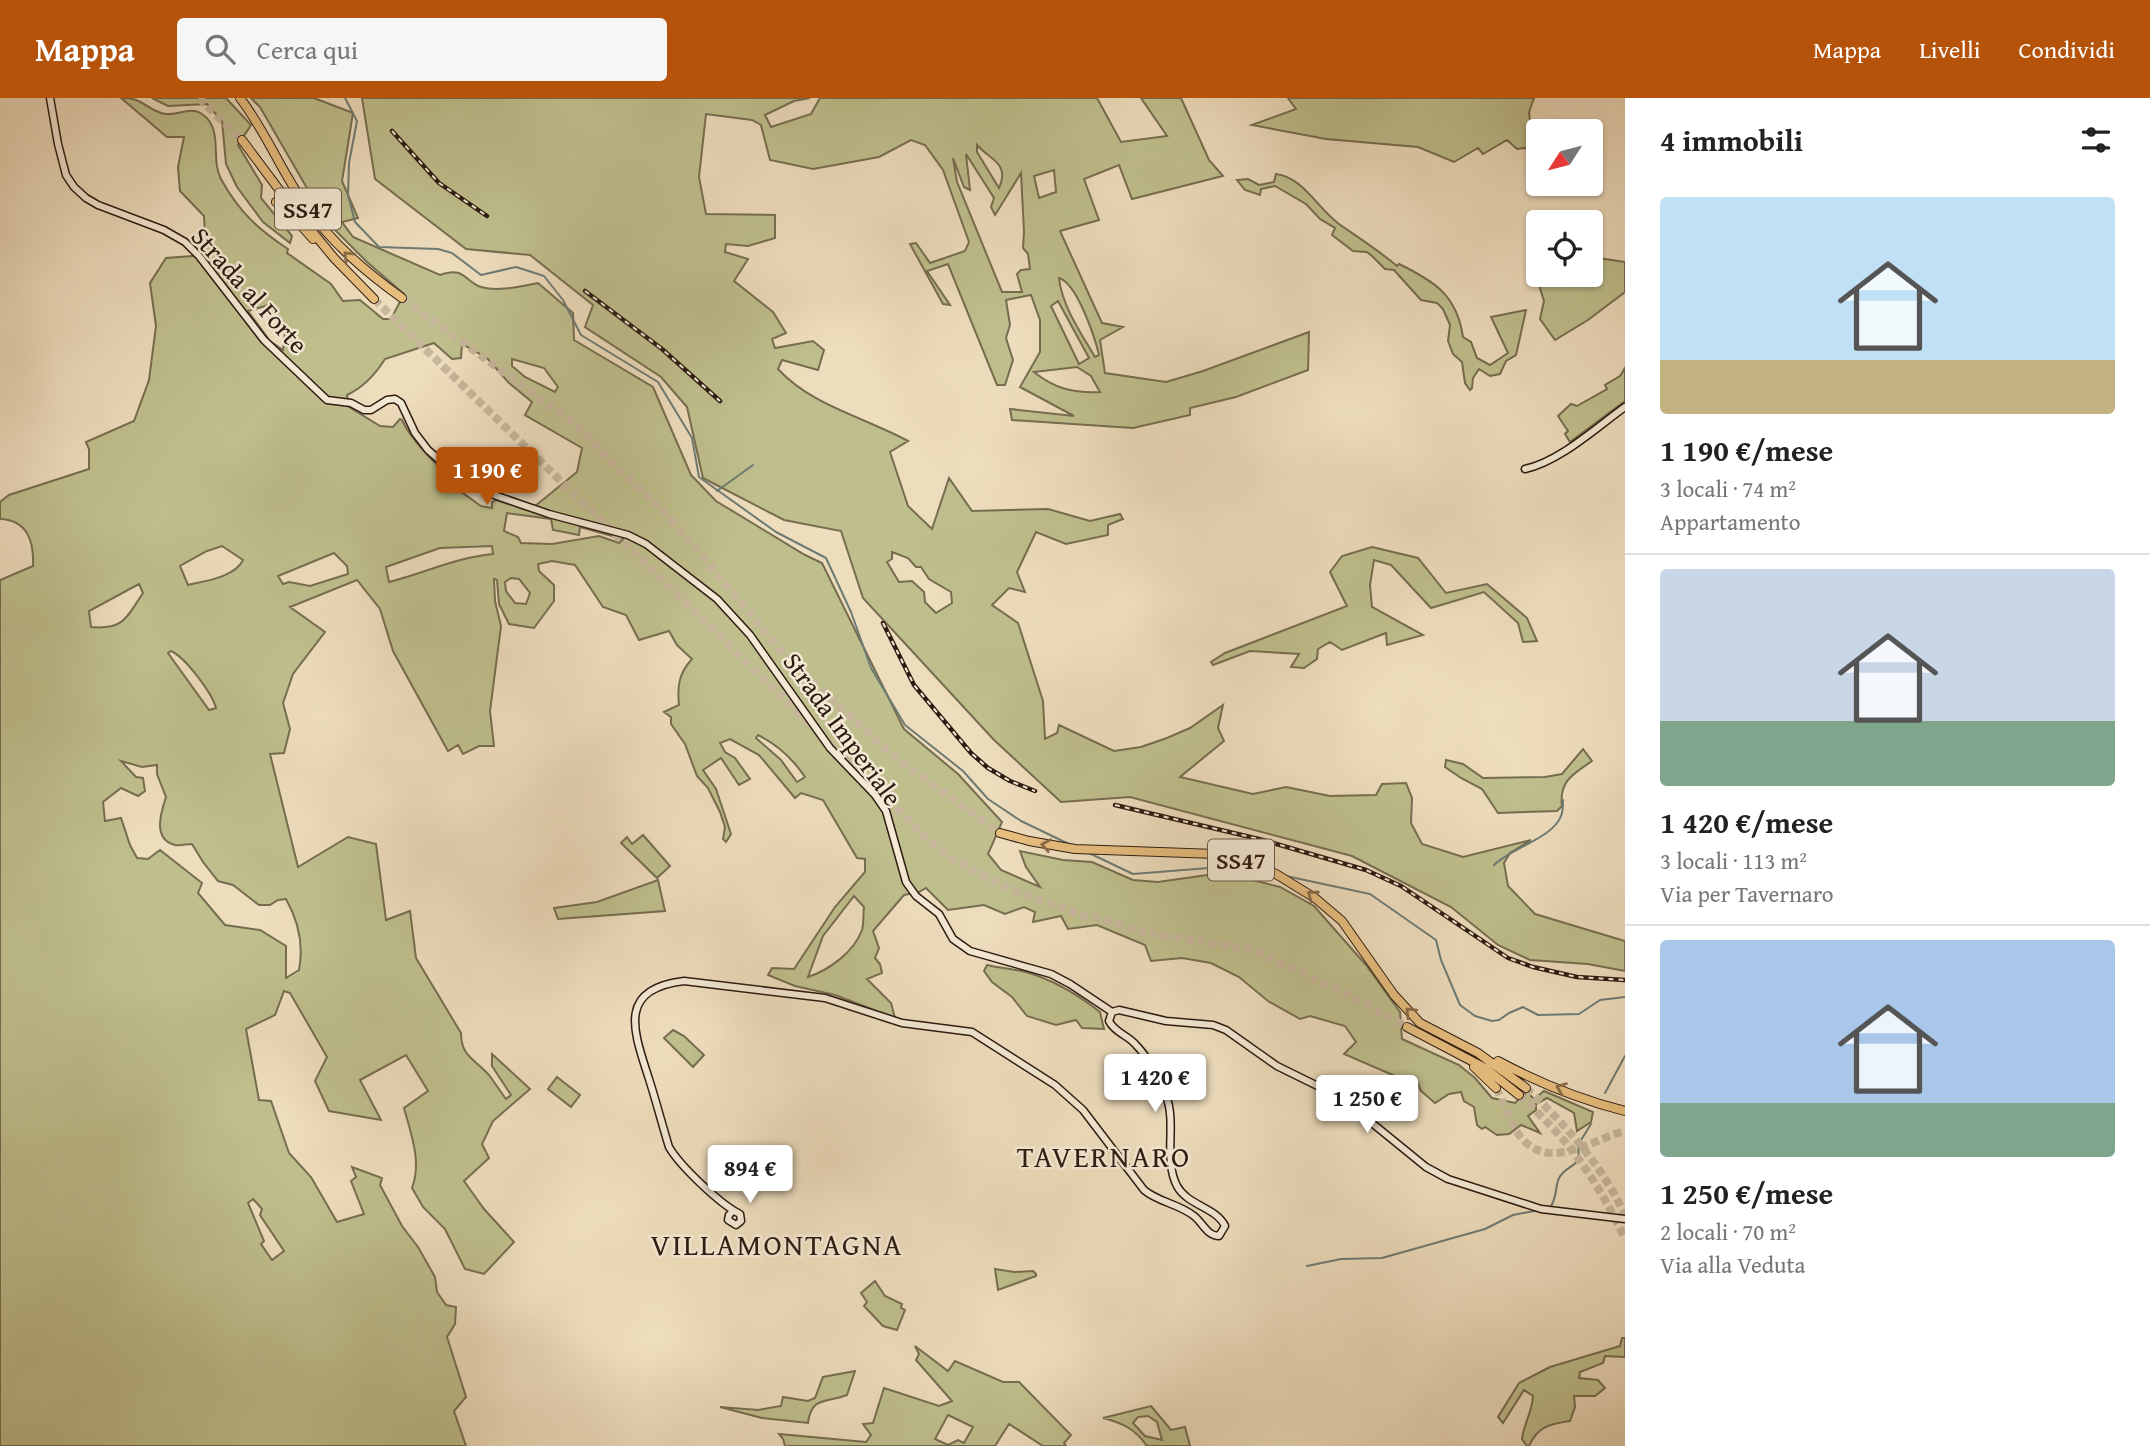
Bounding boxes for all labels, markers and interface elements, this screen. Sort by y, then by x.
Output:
search box [177,18,667,81]
text: Mappa [35,25,135,73]
icon: search [201,30,239,68]
text: Cerca qui [257,30,358,69]
text: Mappa [1813,32,1881,67]
text: Livelli [1919,32,1980,67]
text: Condividi [2018,32,2115,67]
text: 4 immobili [1660,118,1803,162]
north arrow [1526,119,1603,196]
map controls [1526,119,1603,287]
icon: filters [2077,121,2115,159]
road number: SS47 [275,188,341,230]
button: locate [1526,210,1603,287]
street label: Strada al Forte [182,218,318,362]
icon: home [1825,243,1951,369]
one-way arrow [344,251,357,264]
text: 1 190 €/mese [1660,428,1833,472]
pin: 1 190 € [422,448,552,507]
text: 1 190 € [452,453,522,486]
text: 3 locali · 74 m² [1660,472,1796,505]
text: Appartamento [1660,505,1800,538]
icon: home [1825,615,1951,741]
street label: Strada Imperiale [774,644,912,814]
text: 1 420 €/mese [1660,800,1833,844]
one-way arrow [1040,838,1052,853]
road number: SS47 [1208,840,1274,880]
text: 3 locali · 113 m² [1660,844,1807,877]
text: Via per Tavernaro [1660,877,1834,910]
one-way arrow [1307,891,1320,903]
icon: home [1825,986,1951,1112]
one-way arrow [1405,1007,1418,1020]
pin: 1 420 € [1090,1054,1220,1114]
text: 1 420 € [1120,1060,1190,1093]
pin: 1 250 € [1302,1076,1432,1135]
text: 1 250 € [1332,1081,1402,1114]
one-way arrow [1555,1083,1567,1097]
district label: TAVERNARO [1017,1134,1191,1178]
pin: 894 € [701,1146,799,1205]
text: 894 € [724,1151,776,1184]
text: 1 250 €/mese [1660,1171,1833,1215]
text: 2 locali · 70 m² [1660,1215,1796,1248]
district label: VILLAMONTAGNA [650,1222,904,1266]
text: Via alla Veduta [1660,1248,1805,1281]

